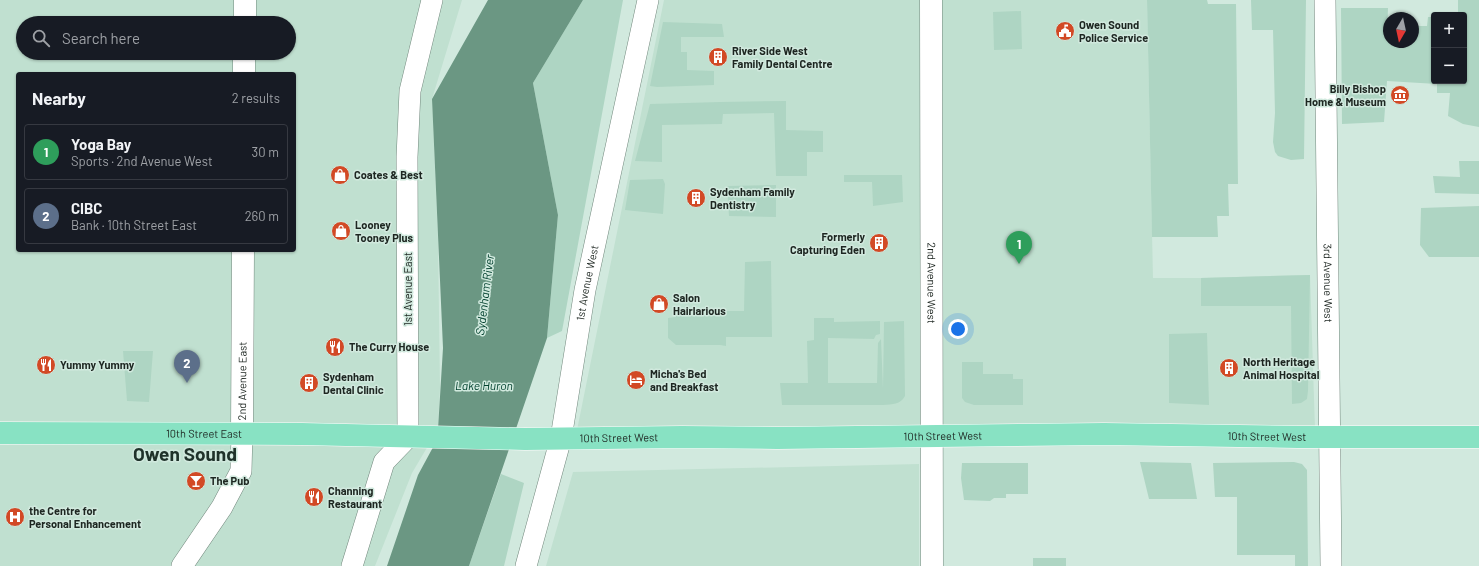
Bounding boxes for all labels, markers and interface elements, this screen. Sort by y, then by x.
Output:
north arrow [1383,12,1419,48]
map controls [1431,12,1467,84]
button: + [1431,12,1467,48]
search box [16,16,296,60]
place label: Owen Sound Police Service [1079,18,1148,44]
public building icon: Owen Sound Police Service [1054,20,1076,42]
icon: search [30,27,52,49]
text: Search here [62,29,140,47]
place label: River Side West Family Dental Centre [732,44,833,70]
building icon: River Side West Family Dental Centre [707,46,729,68]
button: − [1431,48,1467,84]
place label: Billy Bishop Home & Museum [1305,82,1386,108]
museum icon: Billy Bishop Home & Museum [1389,84,1411,106]
text: Nearby [32,88,86,108]
text: 2 results [232,90,280,106]
text: Yoga Bay [71,135,131,153]
text: 1 [44,144,48,160]
text: 30 m [252,144,279,160]
text: Sports · 2nd Avenue West [71,153,213,169]
shop icon: Coates & Best [329,164,351,186]
place label: Coates & Best [354,168,423,181]
place label: Sydenham Family Dentistry [710,185,795,211]
building icon: Sydenham Family Dentistry [685,187,707,209]
text: CIBC [71,199,102,217]
text: 2 [42,208,50,224]
text: 260 m [245,208,279,224]
text: Bank · 10th Street East [71,217,197,233]
place label: Looney Tooney Plus [355,218,413,244]
shop icon: Looney Tooney Plus [330,220,352,242]
place label: Formerly Capturing Eden [790,230,865,256]
pin: 1 [1006,231,1032,264]
building icon: Formerly Capturing Eden [868,232,890,254]
street label: 2nd Avenue West [925,242,939,324]
street label: 3rd Avenue West [1322,243,1335,323]
street label: 1st Avenue West [573,244,601,322]
street label: 1st Avenue East [401,252,414,326]
water label: Sydenham River [472,253,496,336]
place label: Salon Hairlarious [673,291,726,317]
shop icon: Salon Hairlarious [648,293,670,315]
your location [948,319,968,339]
restaurant icon: The Curry House [324,336,346,358]
place label: The Curry House [349,340,429,353]
street label: 2nd Avenue East [235,342,248,420]
pin: 2 [174,350,200,383]
restaurant icon: Yummy Yummy [35,354,57,376]
place label: North Heritage Animal Hospital [1243,355,1320,381]
building icon: North Heritage Animal Hospital [1218,357,1240,379]
place label: Yummy Yummy [60,358,135,371]
place label: Micha's Bed and Breakfast [650,367,718,393]
hotel icon: Micha's Bed and Breakfast [625,369,647,391]
place label: Sydenham Dental Clinic [323,370,384,396]
building icon: Sydenham Dental Clinic [298,372,320,394]
water label: Lake Huron [455,378,513,392]
street label: 10th Street East [166,427,242,440]
street label: 10th Street West [903,428,982,442]
street label: 10th Street West [1227,429,1306,443]
street label: 10th Street West [579,430,658,444]
district label: Owen Sound [133,442,237,465]
bar icon: The Pub [185,470,207,492]
place label: The Pub [210,474,249,487]
place label: Channing Restaurant [328,484,382,510]
restaurant icon: Channing Restaurant [303,486,325,508]
place label: the Centre for Personal Enhancement [29,504,141,530]
hospital icon: the Centre for Personal Enhancement [4,506,26,528]

